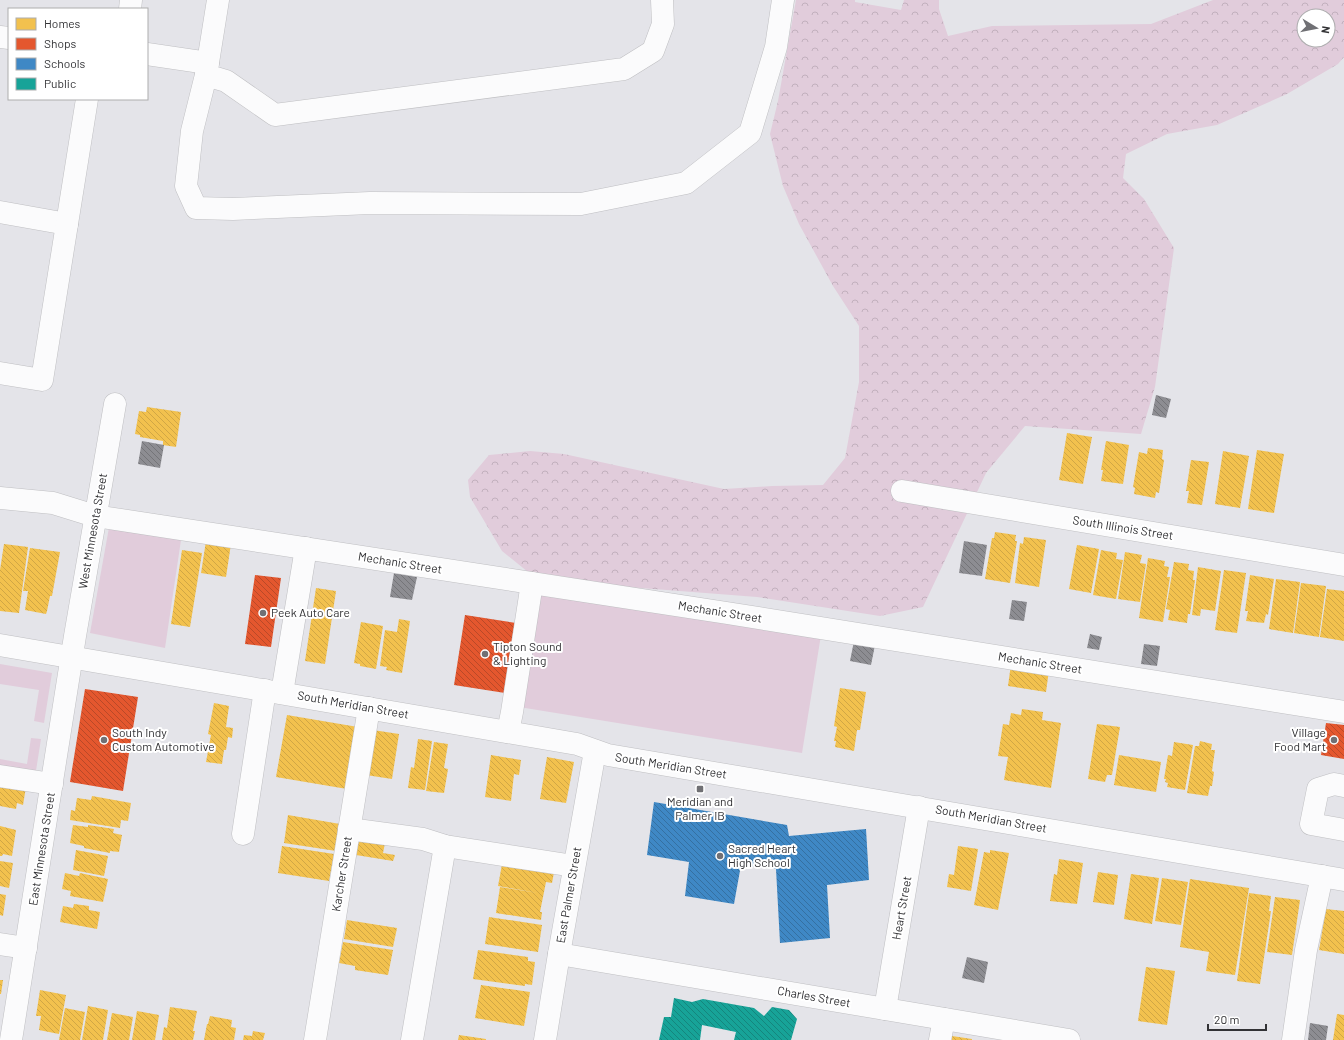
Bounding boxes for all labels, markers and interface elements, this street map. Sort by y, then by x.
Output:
legend [8,8,148,100]
north arrow [1296,8,1336,48]
text: Homes [44,16,81,30]
text: N [1319,25,1333,35]
text: Shops [44,36,77,50]
text: Schools [44,56,85,70]
text: Public [44,76,76,90]
street label: West Minnesota Street [75,472,109,590]
street label: South Illinois Street [1072,512,1175,542]
street label: Mechanic Street [357,548,443,576]
street label: Mechanic Street [677,597,763,625]
place label: Peek Auto Care [271,605,350,619]
marker: Peek Auto Care [258,608,268,618]
place label: Tipton Sound & Lighting [493,639,562,667]
street label: Mechanic Street [997,648,1083,676]
marker: Tipton Sound & Lighting [480,649,490,659]
street label: South Meridian Street [296,687,410,721]
place label: South Indy Custom Automotive [112,725,215,753]
place label: Village Food Mart [1274,725,1326,753]
marker: South Indy Custom Automotive [99,735,109,745]
marker: Village Food Mart [1329,735,1339,745]
street label: South Meridian Street [614,749,728,781]
marker: Meridian and Palmer IB [695,784,705,794]
street label: East Minnesota Street [25,791,57,907]
place label: Meridian and Palmer IB [667,794,733,822]
street label: South Meridian Street [934,801,1048,835]
street label: Karcher Street [328,835,354,913]
place label: Sacred Heart High School [728,841,796,869]
street label: East Palmer Street [553,846,583,944]
marker: Sacred Heart High School [715,851,725,861]
street label: Heart Street [889,875,913,941]
street label: Charles Street [776,983,852,1009]
scale bar [1208,1006,1266,1032]
text: 20 m [1214,1012,1240,1026]

